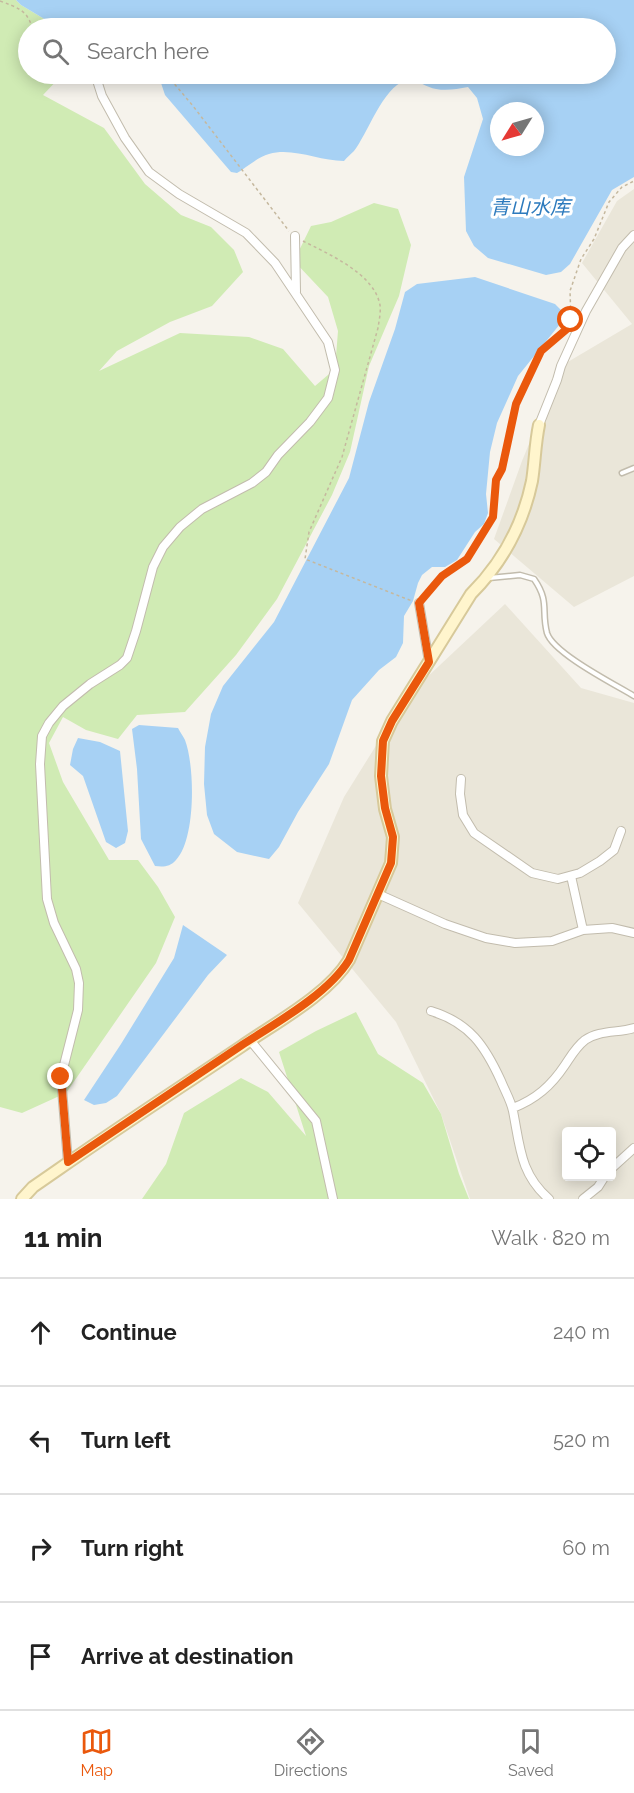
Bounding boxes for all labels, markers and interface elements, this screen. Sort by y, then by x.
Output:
search box [18,18,616,84]
icon: search [39,35,72,68]
text: Search here [87,38,209,64]
north arrow [490,102,544,156]
water label: 青山水库 [490,195,573,219]
route start [557,306,583,332]
route end [47,1063,73,1089]
map controls [562,1127,616,1181]
button: locate [562,1127,616,1181]
text: 11 min [24,1223,102,1253]
text: Walk · 820 m [491,1226,610,1250]
icon: ahead [24,1316,57,1349]
text: Continue [81,1319,177,1345]
text: 240 m [553,1320,610,1344]
icon: left [24,1424,57,1457]
text: Turn left [81,1427,171,1453]
text: 520 m [553,1428,610,1452]
icon: right [24,1532,57,1565]
text: Turn right [81,1535,184,1561]
text: 60 m [562,1536,610,1560]
icon: arrive [24,1640,57,1673]
text: Arrive at destination [81,1643,294,1669]
tab: Map [80,1725,113,1780]
tab: Directions [274,1725,348,1780]
tab: Saved [508,1725,554,1780]

